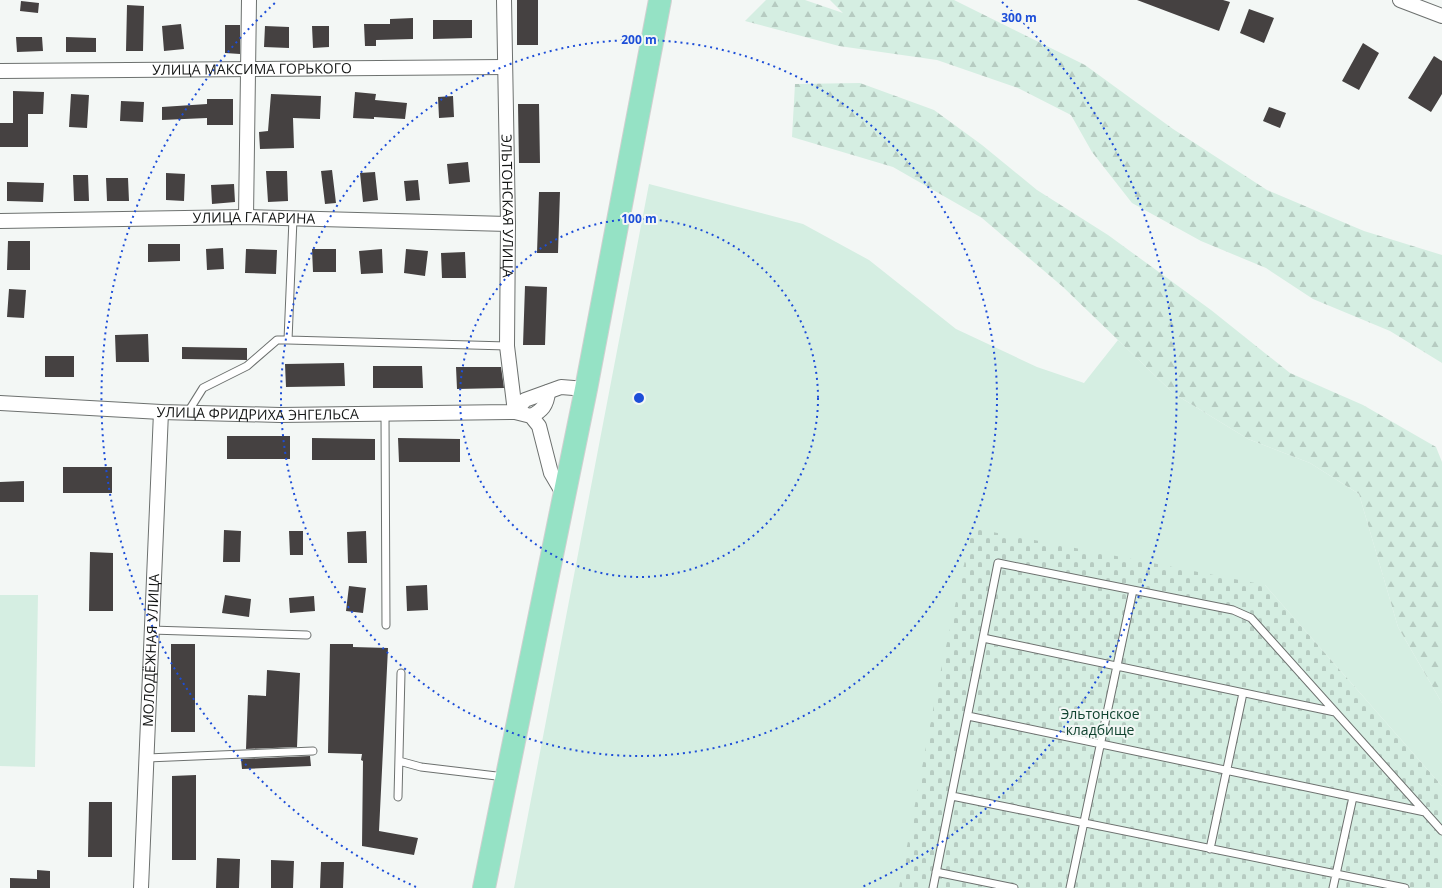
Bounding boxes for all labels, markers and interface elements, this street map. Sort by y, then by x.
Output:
text: 300 m [1001,9,1037,26]
text: 200 m [621,31,657,48]
street label: УЛИЦА МАКСИМА ГОРЬКОГО [152,58,352,79]
street label: ЭЛЬТОНСКАЯ УЛИЦА [497,134,518,278]
street label: УЛИЦА ГАГАРИНА [193,207,316,228]
text: 100 m [621,210,657,227]
centre of rings [632,391,646,405]
street label: УЛИЦА ФРИДРИХА ЭНГЕЛЬСА [156,402,359,424]
street label: МОЛОДЁЖНАЯ УЛИЦА [138,573,163,727]
park label: Эльтонское кладбище [1060,704,1140,739]

